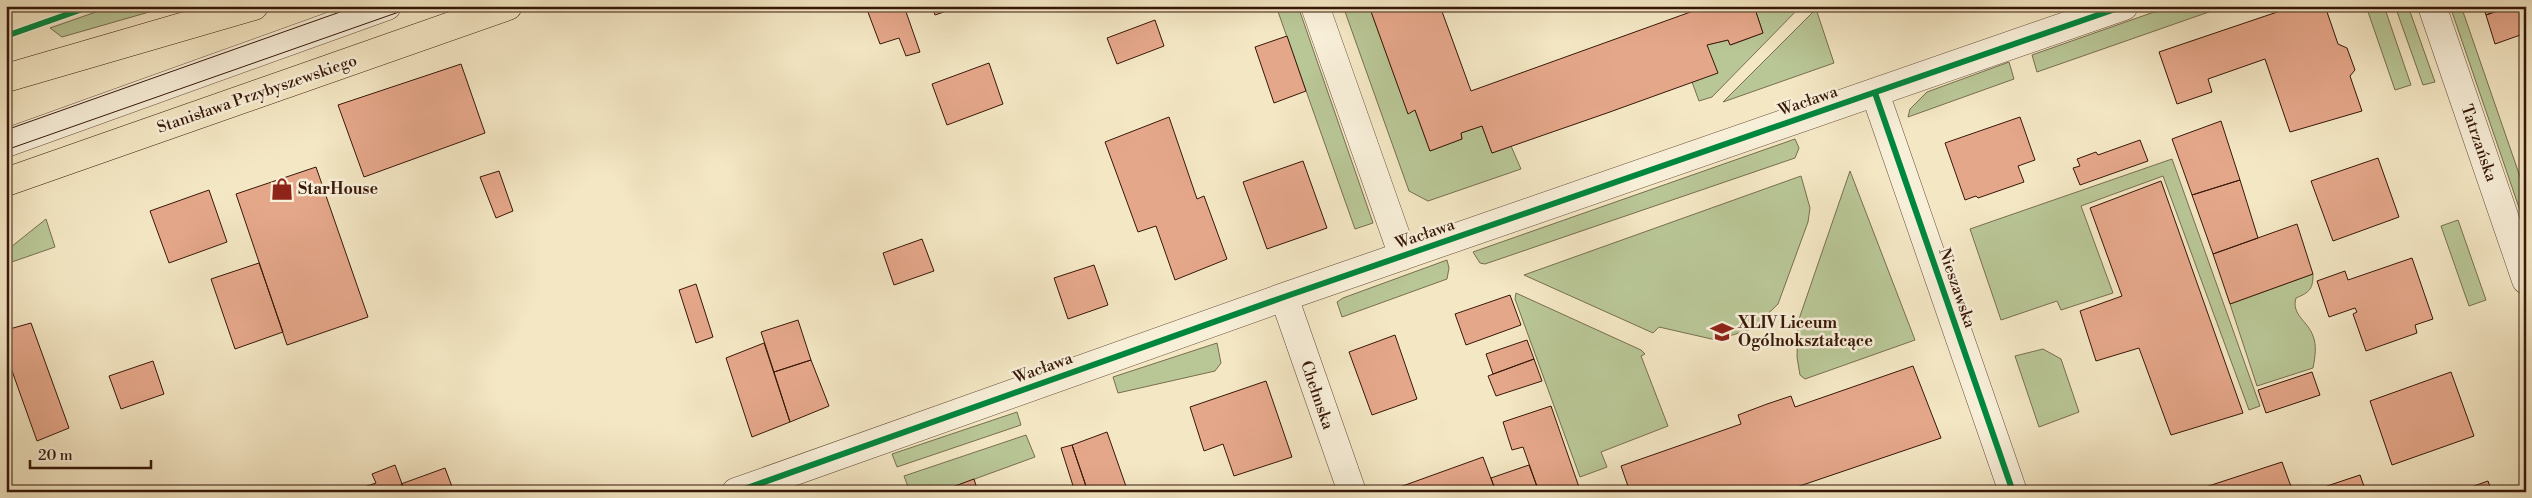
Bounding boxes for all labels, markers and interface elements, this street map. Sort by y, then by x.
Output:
street label: Stanisława Przybyszewskiego [154,50,360,138]
street label: Wacława [1775,81,1841,121]
street label: Tatrzańska [2456,102,2502,185]
shop icon: StarHouse [269,176,295,202]
place label: StarHouse [298,179,378,199]
street label: Wacława [1392,214,1458,254]
street label: Nieszawska [1934,245,1980,331]
place label: XLIV Liceum Ogólnokształcące [1737,313,1873,351]
school or university icon: XLIV Liceum Ogólnokształcące [1709,319,1735,345]
street label: Wacława [1010,348,1076,388]
street label: Chełmska [1296,358,1338,433]
scale bar [30,438,151,470]
text: 20 m [38,446,73,465]

